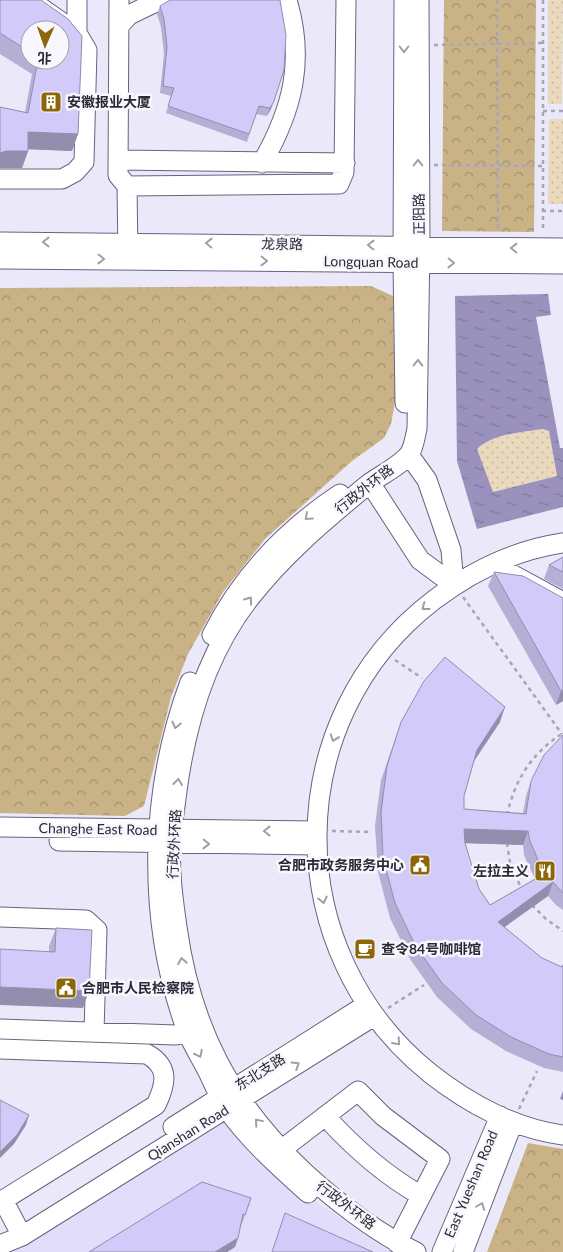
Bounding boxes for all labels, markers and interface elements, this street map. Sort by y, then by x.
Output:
north arrow [20,20,70,70]
one-way arrow [399,45,409,53]
text: 北 [37,50,52,67]
building icon: 安徽报业大厦 [39,90,63,114]
place label: 安徽报业大厦 [67,93,151,110]
one-way arrow [413,159,423,166]
street label: 正阳路 [410,193,427,235]
street label: 龙泉路 [261,235,303,252]
one-way arrow [42,237,50,247]
one-way arrow [204,238,212,249]
one-way arrow [367,240,375,251]
one-way arrow [510,242,518,253]
street label: Longquan Road [324,252,418,271]
one-way arrow [97,254,105,265]
one-way arrow [260,256,268,266]
one-way arrow [448,257,456,268]
one-way arrow [413,358,423,366]
street label: 行政外环路 [331,460,397,517]
one-way arrow [304,511,313,520]
one-way arrow [243,596,252,606]
one-way arrow [421,601,431,610]
one-way arrow [172,720,182,729]
one-way arrow [329,734,339,742]
one-way arrow [172,778,183,786]
street label: 行政外环路 [163,809,184,879]
street label: Changhe East Road [39,819,157,838]
one-way arrow [263,826,270,836]
one-way arrow [202,838,210,849]
public building icon: 合肥市政务服务中心 [408,853,432,877]
place label: 合肥市政务服务中心 [278,856,404,873]
restaurant icon: 左拉主义 [533,859,557,883]
place label: 左拉主义 [473,862,529,879]
one-way arrow [317,896,328,905]
cafe icon: 查令84号咖啡馆 [353,937,377,961]
place label: 查令84号咖啡馆 [381,940,481,957]
one-way arrow [177,957,187,965]
public building icon: 合肥市人民检察院 [54,976,78,1000]
place label: 合肥市人民检察院 [82,979,194,996]
one-way arrow [391,1037,400,1046]
one-way arrow [193,1049,203,1058]
street label: 东北支路 [231,1050,288,1094]
one-way arrow [290,1062,299,1072]
street label: Qianshan Road [144,1101,231,1164]
one-way arrow [255,1119,263,1128]
street label: East Yueshan Road [440,1127,501,1240]
street label: 行政外环路 [313,1177,379,1232]
one-way arrow [475,1203,485,1211]

